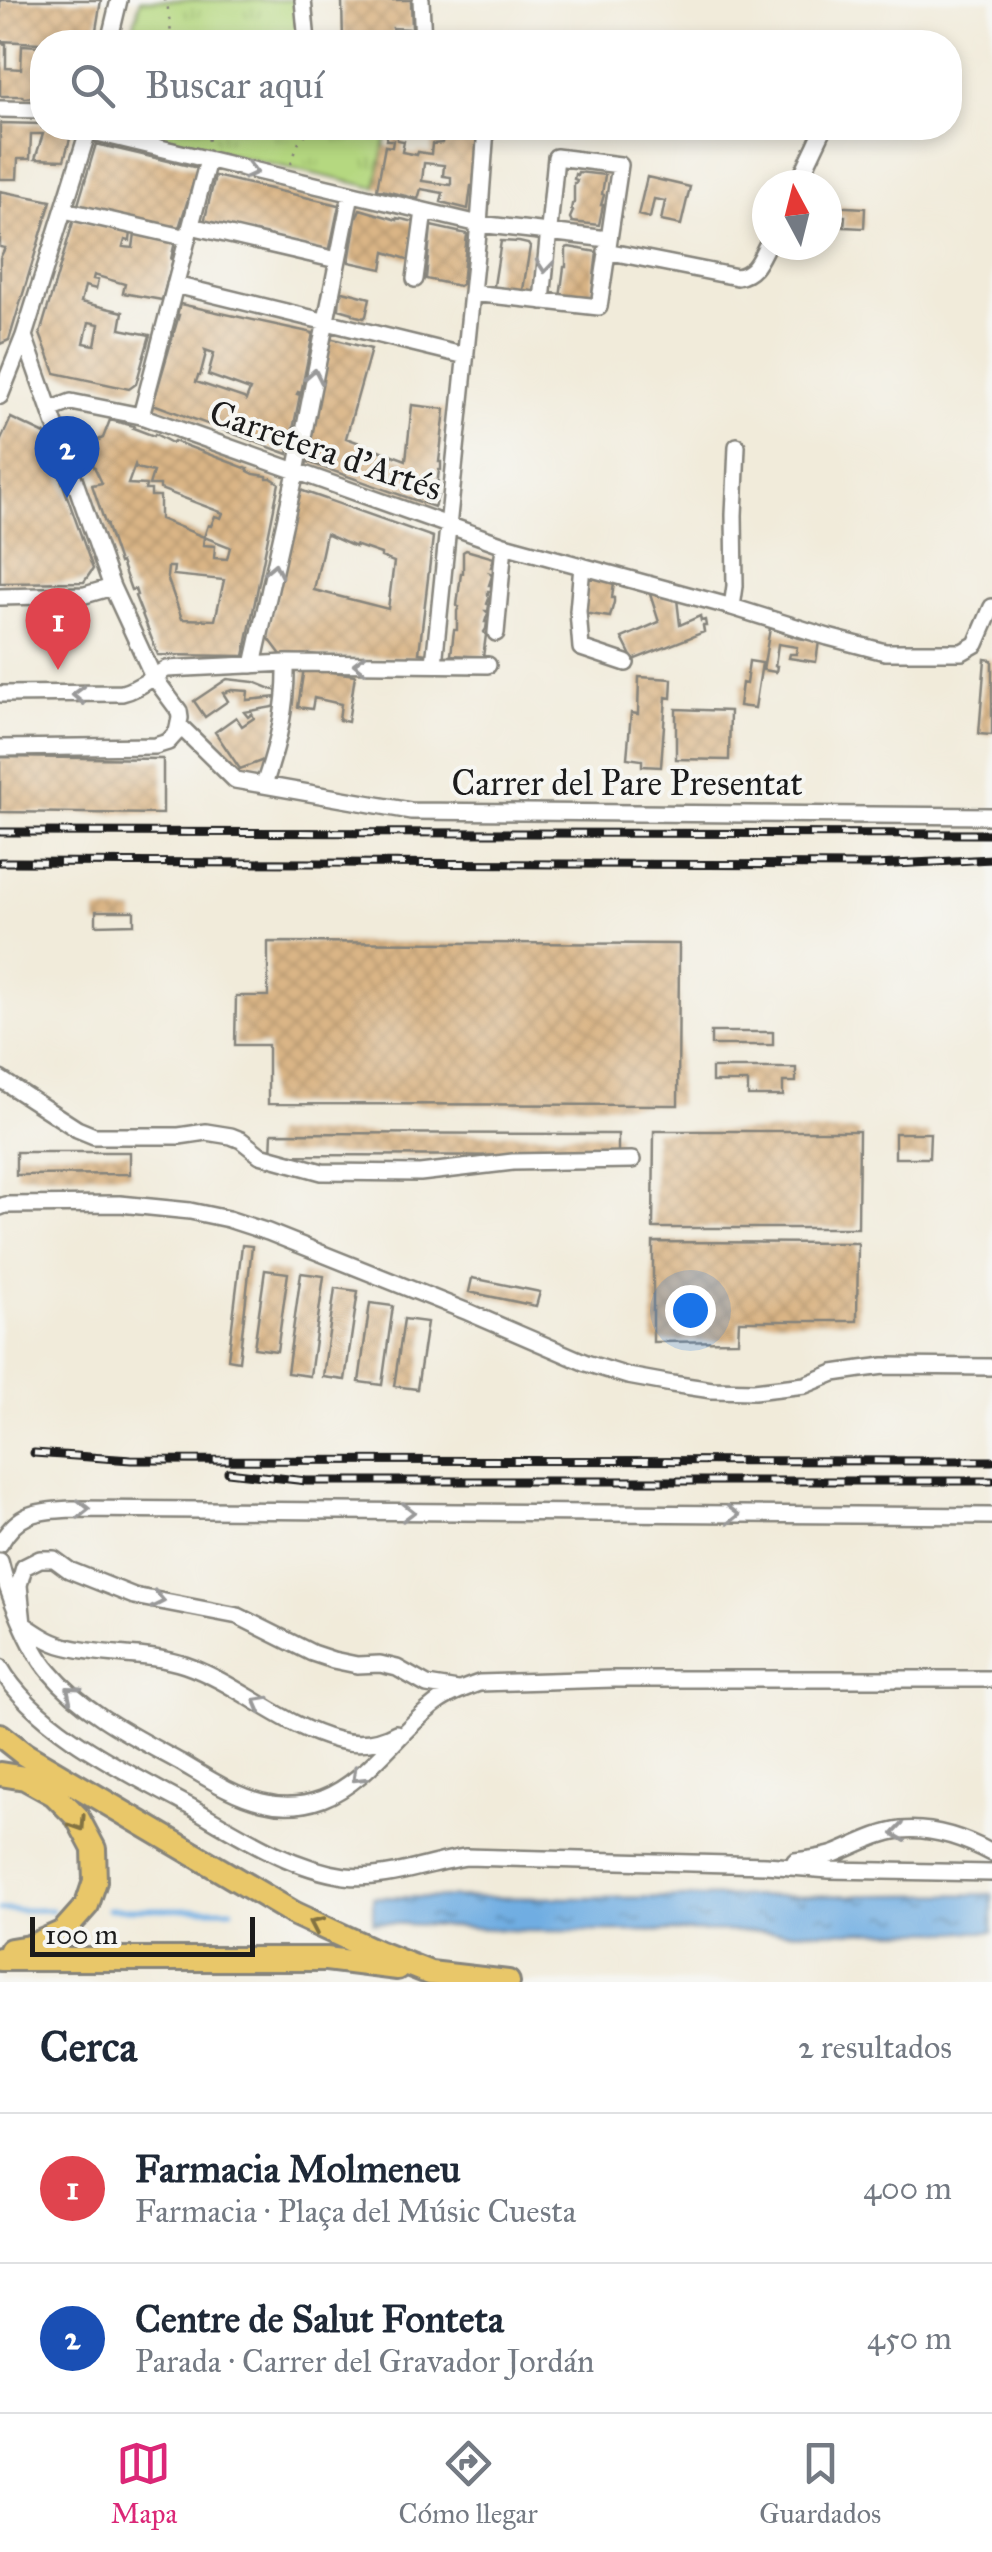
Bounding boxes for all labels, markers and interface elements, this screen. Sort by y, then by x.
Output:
search box [30,30,962,140]
icon: search [65,58,120,113]
text: Buscar aquí [145,62,324,108]
one-way arrow [242,159,259,180]
north arrow [752,170,842,260]
one-way arrow [535,259,556,275]
one-way arrow [303,368,324,384]
street label: Carretera d'Artés [204,391,448,510]
pin: 2 [34,416,100,498]
one-way arrow [262,562,283,579]
pin: 1 [26,588,90,670]
one-way arrow [352,653,368,674]
one-way arrow [70,684,86,706]
street label: Carrer del Pare Presentat [451,762,803,805]
your location [665,1285,716,1336]
one-way arrow [76,1498,92,1520]
one-way arrow [402,1501,417,1523]
one-way arrow [726,1504,742,1526]
one-way arrow [149,1589,166,1610]
one-way arrow [65,1686,83,1704]
one-way arrow [253,1695,271,1715]
one-way arrow [351,1764,369,1782]
one-way arrow [67,1813,86,1831]
one-way arrow [891,1821,907,1842]
scale bar [30,1912,255,1956]
one-way arrow [309,1916,327,1936]
text: 100 m [45,1917,118,1952]
text: Cerca [40,2021,137,2073]
text: 2 resultados [798,2028,952,2067]
text: Farmacia Molmeneu [135,2146,460,2192]
text: 1 [66,2169,79,2208]
text: 400 m [863,2169,952,2208]
text: Farmacia · Plaça del Músic Cuesta [135,2192,576,2231]
text: Centre de Salut Fonteta [135,2296,504,2342]
text: 2 [65,2319,80,2358]
text: 450 m [867,2319,952,2358]
text: Parada · Carrer del Gravador Jordán [135,2342,594,2381]
tab: Mapa [111,2436,177,2531]
tab: Cómo llegar [399,2436,538,2531]
tab: Guardados [759,2436,881,2531]

